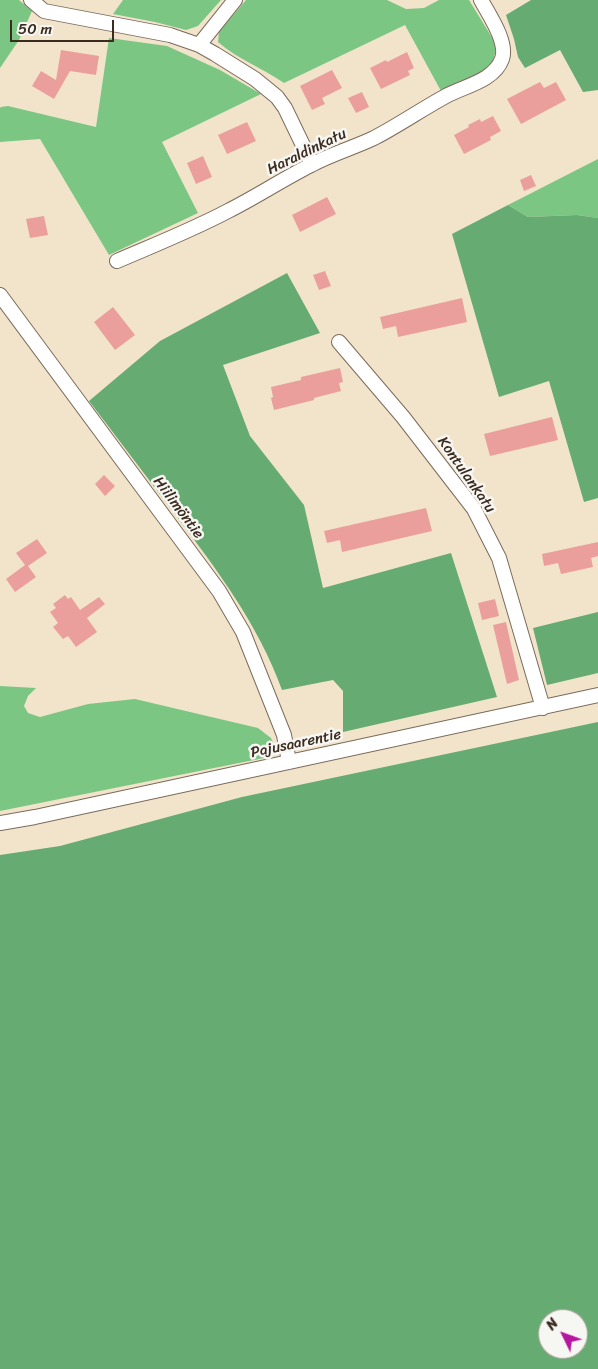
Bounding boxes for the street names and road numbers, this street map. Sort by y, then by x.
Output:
street label: Haraldinkatu [264,125,350,179]
street label: Kontulankatu [433,433,499,517]
street label: Hiilimöntie [149,473,207,543]
street label: Pajusaarentie [249,726,343,762]

